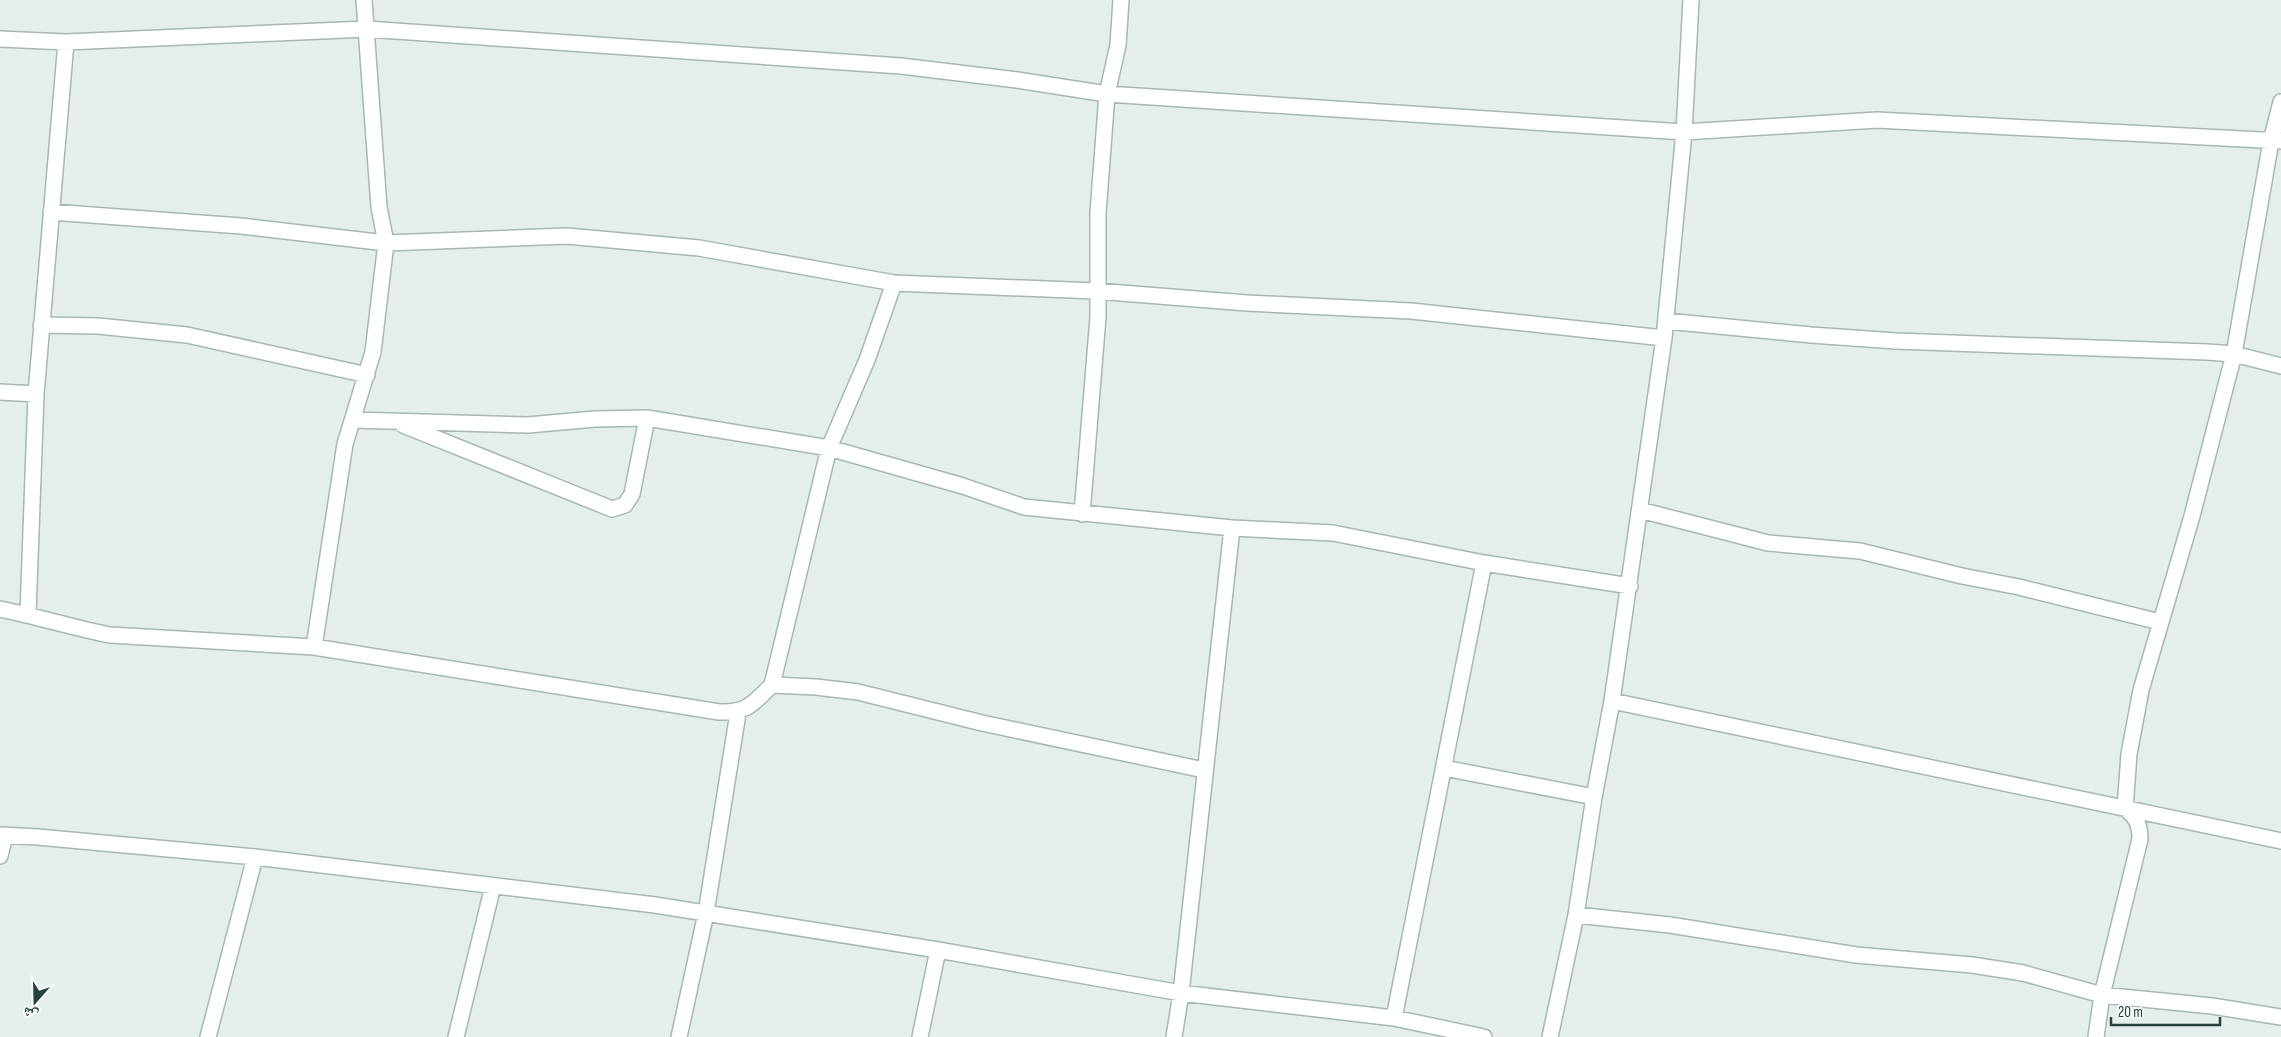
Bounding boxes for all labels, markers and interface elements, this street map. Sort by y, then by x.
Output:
north arrow [10,977,60,1027]
scale bar [2111,994,2220,1026]
text: ش [21,1003,41,1024]
text: 20 m [2118,1003,2143,1022]

